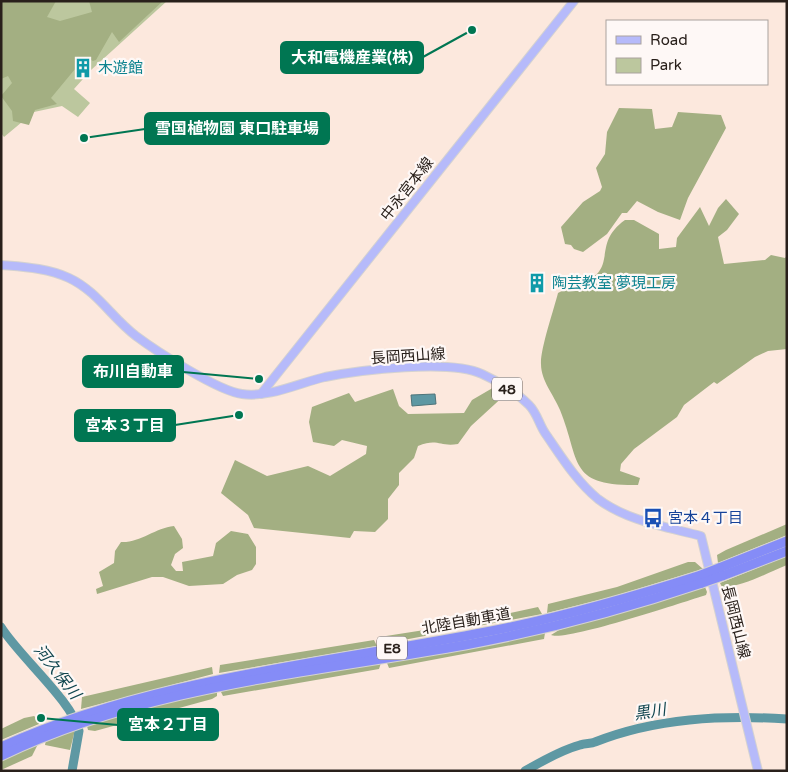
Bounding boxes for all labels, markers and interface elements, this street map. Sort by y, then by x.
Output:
legend [606,20,768,85]
text: Road [650,31,688,49]
callout: 大和電機産業(株) [281,42,423,73]
text: 大和電機産業(株) [291,48,413,68]
text: Park [650,56,682,74]
building icon: 木遊館 [72,57,94,79]
place label: 木遊館 [98,59,143,77]
callout: 雪国植物園 東口駐車場 [145,113,329,144]
text: 雪国植物園 東口駐車場 [155,119,319,139]
street label: 中永宮本線 [377,154,437,224]
building icon: 陶芸教室 夢現工房 [526,272,548,294]
place label: 陶芸教室 夢現工房 [552,274,676,292]
street label: 長岡西山線 [370,344,446,368]
callout: 布川自動車 [83,356,183,387]
text: 布川自動車 [93,362,173,382]
road number: 48 [492,378,522,400]
callout: 宮本３丁目 [75,410,175,441]
text: 宮本３丁目 [85,416,165,436]
bus stop icon: 宮本４丁目 [642,507,664,529]
place label: 宮本４丁目 [668,509,743,527]
street label: 長岡西山線 [718,583,754,661]
street label: 北陸自動車道 [420,604,512,638]
road number: E8 [377,636,407,660]
water label: 河久保川 [29,641,86,705]
water label: 黒川 [633,699,669,724]
callout: 宮本２丁目 [118,709,218,740]
text: 宮本２丁目 [128,715,208,735]

